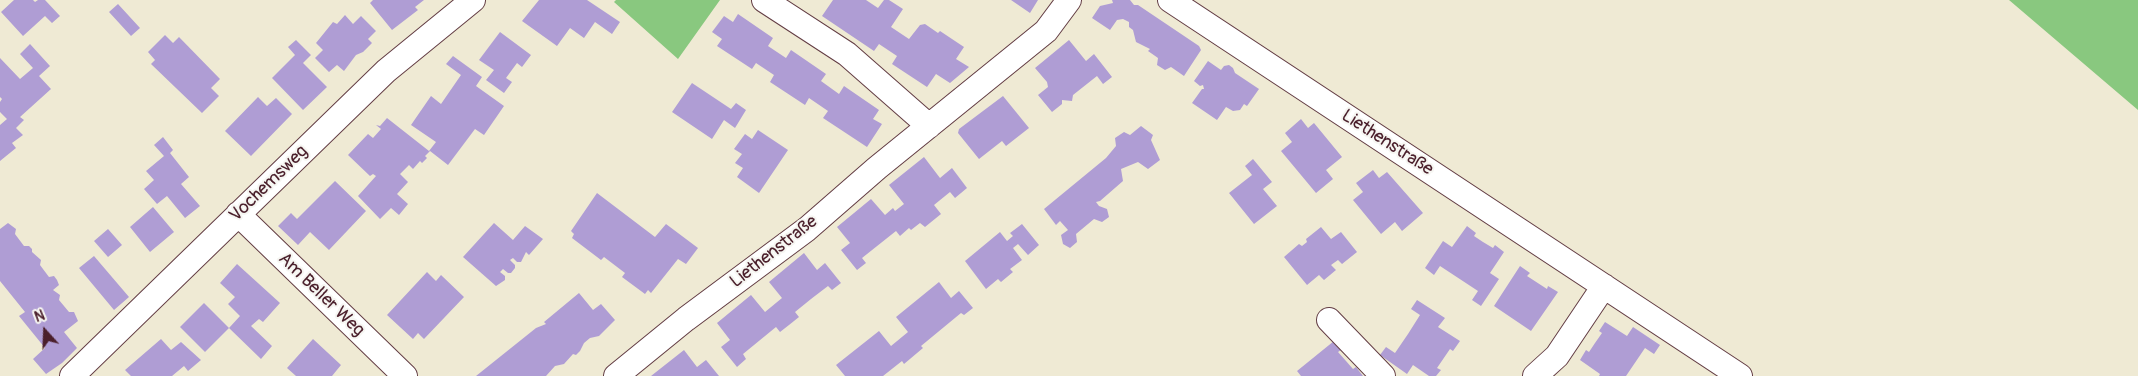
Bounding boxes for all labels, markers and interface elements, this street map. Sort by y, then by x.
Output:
street label: Liethenstraße [1337,105,1437,181]
street label: Vochemsweg [225,141,313,227]
street label: Liethenstraße [726,211,822,293]
street label: Am Beller Weg [273,249,369,341]
north arrow [20,306,70,356]
text: N [32,307,47,326]

